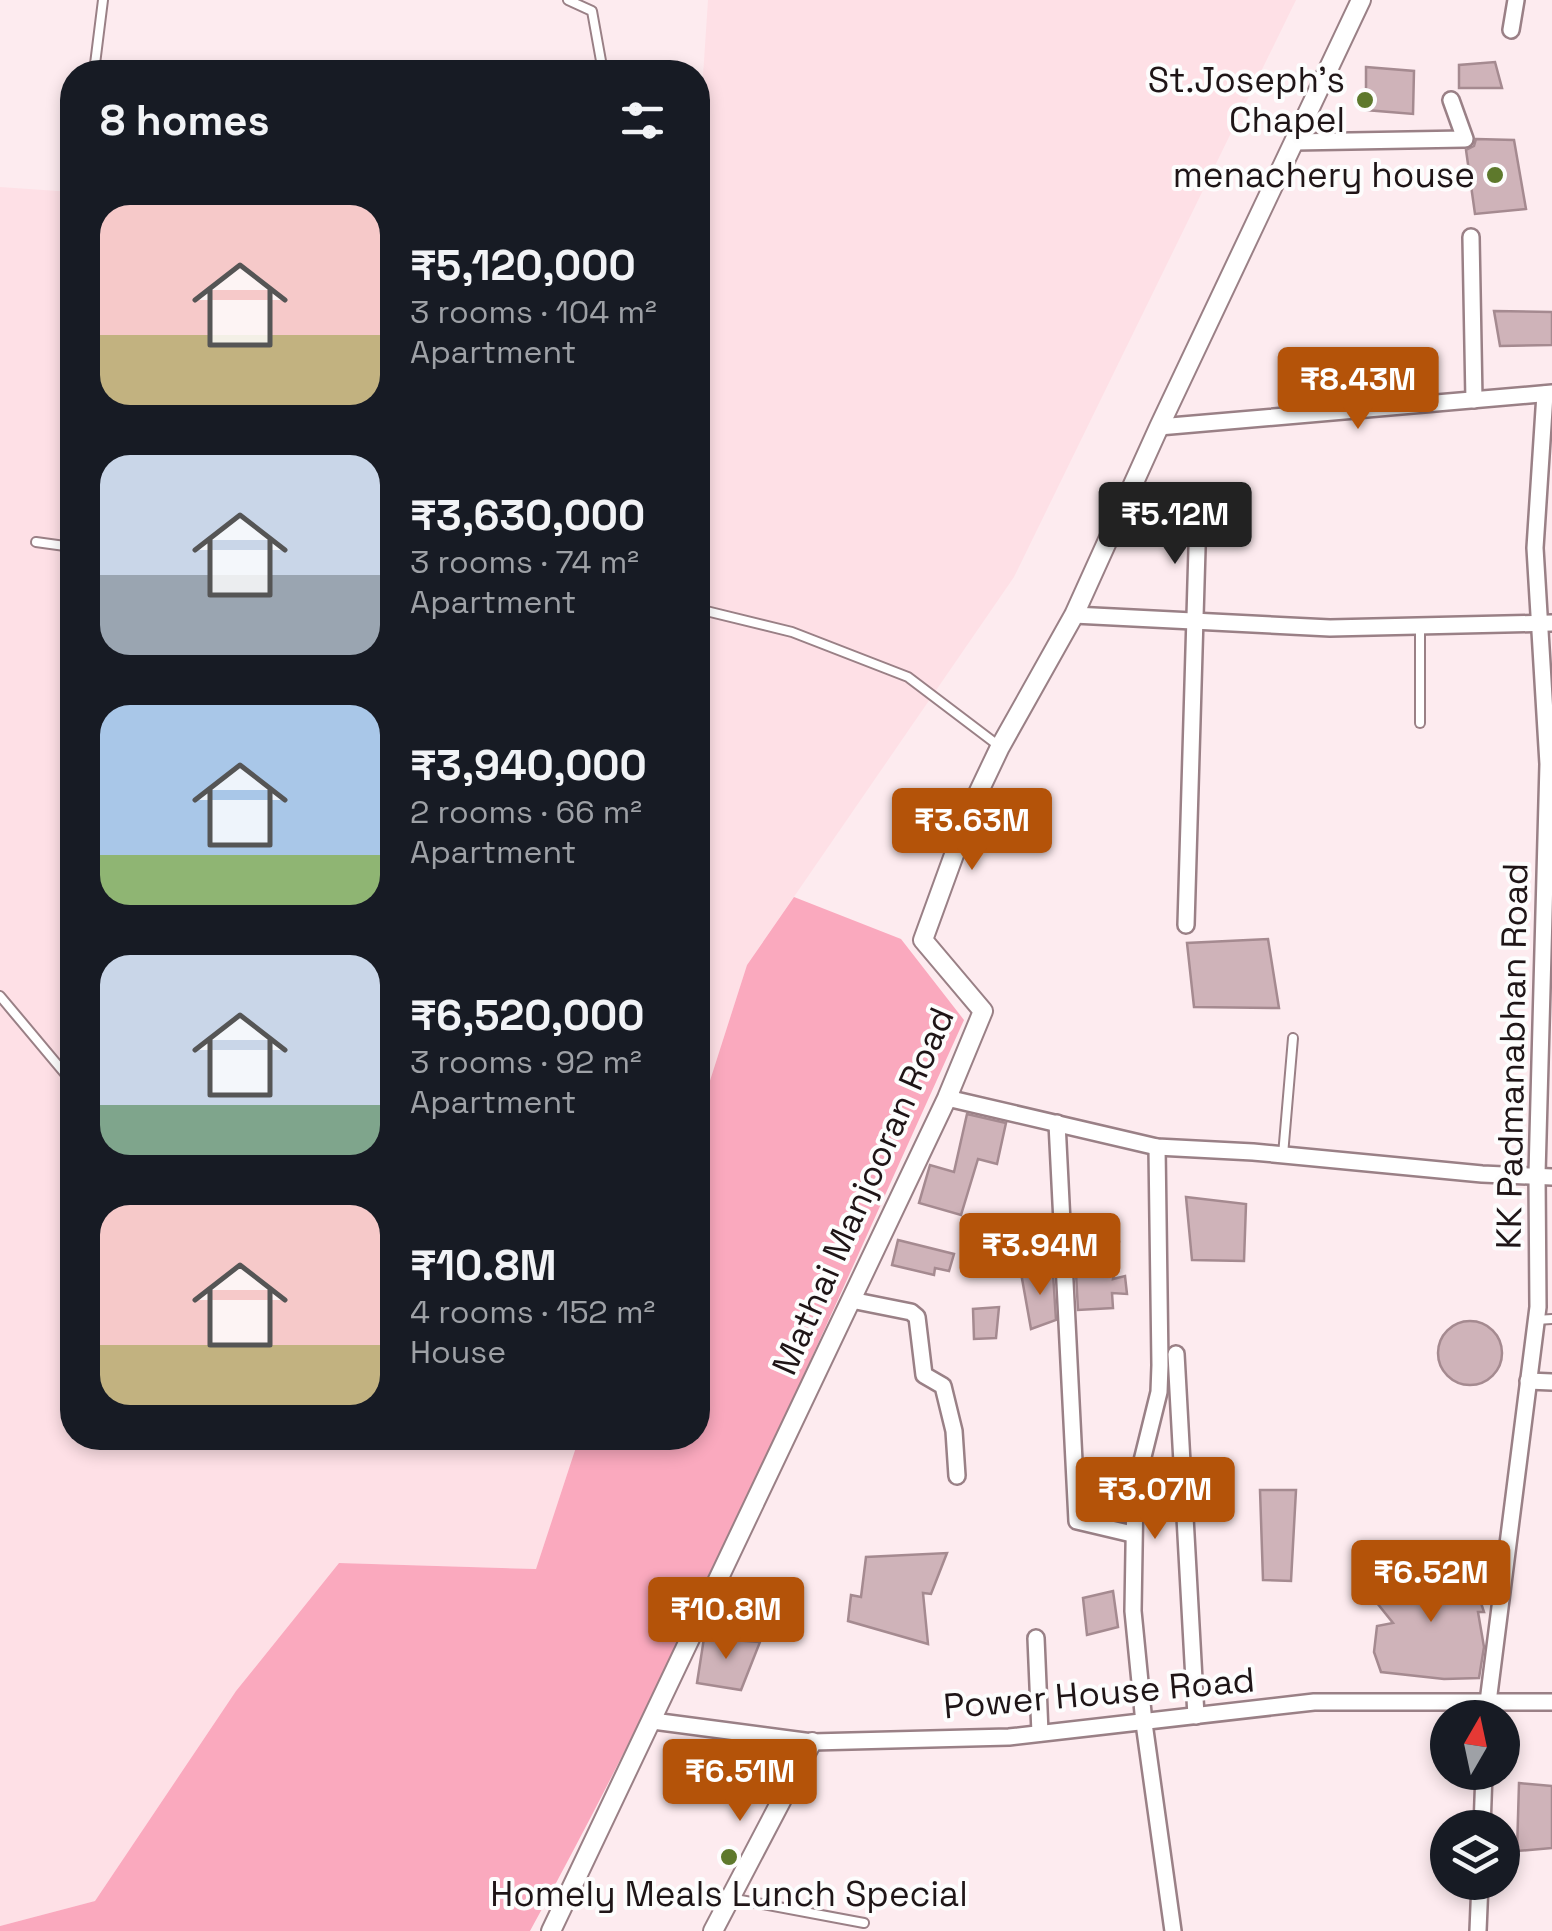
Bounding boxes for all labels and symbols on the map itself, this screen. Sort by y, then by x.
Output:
place label: St.Joseph's Chapel [1148,58,1345,142]
marker: St.Joseph's Chapel [1354,89,1376,111]
place label: menachery house [1173,153,1475,197]
marker: menachery house [1484,164,1506,186]
pin: ₹8.43M [1277,347,1439,432]
pin: ₹5.12M [1094,482,1256,567]
pin: ₹3.63M [891,788,1053,873]
street label: KK Padmanabhan Road [1487,862,1537,1250]
street label: Mathai Manjooran Road [762,1001,964,1381]
pin: ₹3.94M [959,1213,1121,1298]
pin: ₹3.07M [1074,1457,1236,1542]
pin: ₹6.52M [1350,1540,1512,1625]
pin: ₹10.8M [645,1577,807,1662]
street label: Power House Road [941,1657,1257,1729]
north arrow [1430,1700,1520,1790]
pin: ₹6.51M [659,1739,821,1824]
marker: Homely Meals Lunch Special [718,1846,740,1868]
place label: Homely Meals Lunch Special [490,1872,968,1916]

